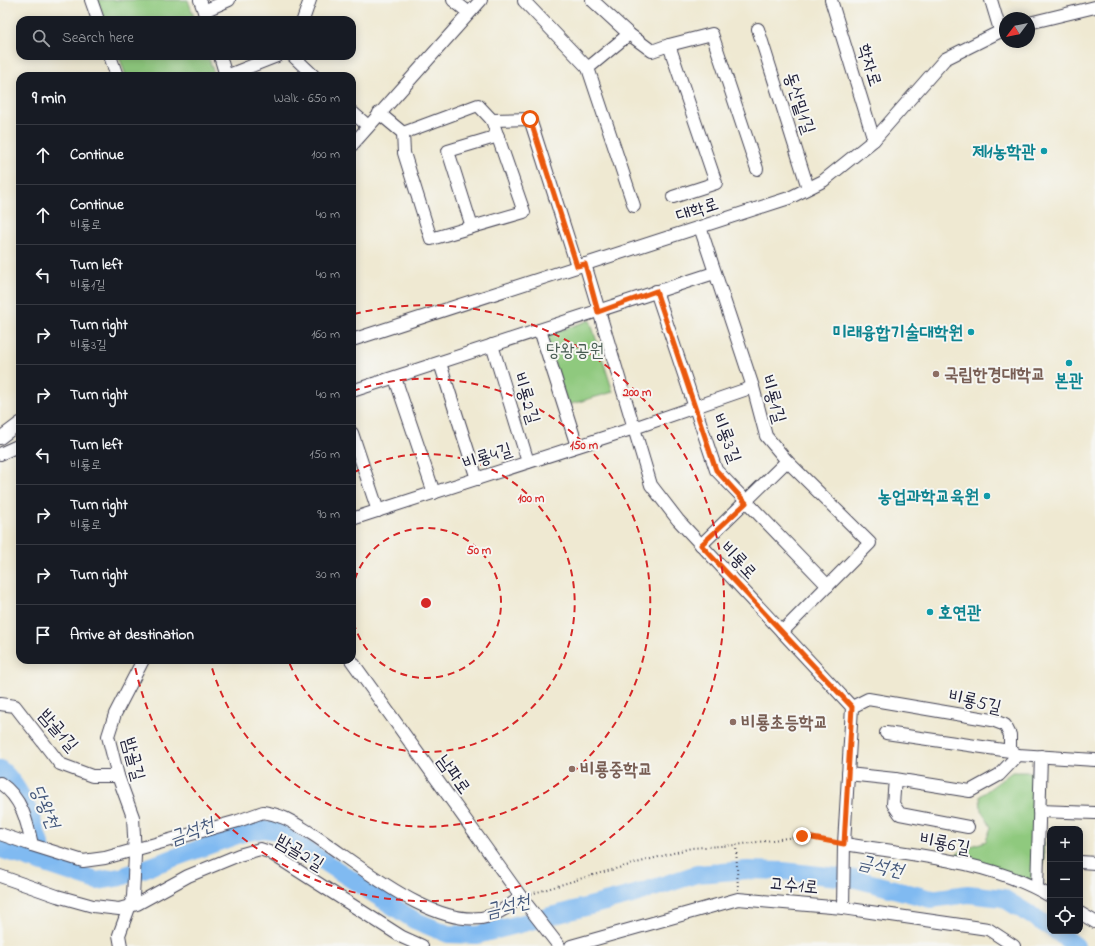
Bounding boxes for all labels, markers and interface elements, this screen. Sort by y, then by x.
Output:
north arrow [999,12,1035,48]
search box [16,16,356,60]
icon: search [30,27,52,49]
text: Search here [62,27,134,49]
street label: 학자로 [849,41,887,90]
street label: 동산밑1길 [776,69,820,138]
text: 9 min [32,86,66,111]
text: Walk · 650 m [274,89,340,108]
route start [521,110,539,128]
place label: 제1농학관 [972,140,1037,166]
icon: ahead [32,144,54,166]
text: Continue [70,144,124,166]
text: 100 m [311,145,340,164]
marker: 제1농학관 [1039,146,1049,156]
street label: 대학로 [673,192,722,230]
text: Continue [70,194,124,216]
icon: ahead [32,204,54,226]
text: 40 m [316,205,340,224]
text: 비룡로 [70,216,101,235]
text: Turn left [70,254,123,276]
icon: left [32,264,54,286]
text: 40 m [316,265,340,284]
text: 비룡1길 [70,276,106,295]
text: Turn right [70,314,128,336]
place label: 미래융합기술대학원 [833,321,963,347]
icon: right [32,324,54,346]
text: 160 m [311,325,340,344]
marker: 미래융합기술대학원 [966,327,976,337]
text: 비룡3길 [70,336,107,355]
park label: 당왕공원 [546,339,604,365]
marker: 본관 [1064,358,1074,368]
place label: 국립한경대학교 [944,363,1045,389]
marker: 국립한경대학교 [931,369,941,379]
place label: 본관 [1055,369,1084,395]
street label: 비룡2길 [505,370,545,428]
street label: 비룡1길 [753,372,791,427]
icon: right [32,384,54,406]
text: Turn right [70,384,128,406]
text: 200 m [622,384,652,402]
text: 40 m [316,385,340,404]
street label: 비룡3길 [704,410,747,468]
text: Turn left [70,434,123,456]
text: 150 m [570,437,599,455]
street label: 비룡4길 [459,438,516,478]
icon: left [32,444,54,466]
text: 150 m [309,445,340,464]
text: 비룡로 [70,456,101,475]
place label: 농업과학교육원 [878,485,979,511]
text: 100 m [518,490,545,508]
marker: 농업과학교육원 [982,491,992,501]
text: Turn right [70,494,128,516]
icon: right [32,504,54,526]
text: 90 m [317,505,340,524]
text: 비룡로 [70,516,101,535]
street label: 비룡로 [713,537,762,586]
text: 50 m [467,542,492,560]
icon: right [32,564,54,586]
text: Turn right [70,564,128,586]
text: 30 m [316,565,340,584]
centre of rings [419,596,433,610]
place label: 호연관 [938,601,982,627]
marker: 호연관 [925,607,935,617]
icon: arrive [32,624,54,646]
text: Arrive at destination [70,624,194,646]
street label: 비룡5길 [945,684,1004,722]
street label: 밤골1길 [32,704,84,759]
place label: 비룡초등학교 [741,711,828,737]
marker: 비룡초등학교 [728,717,738,727]
street label: 밤골길 [114,735,150,784]
street label: 남파로 [429,750,476,800]
place label: 비룡중학교 [580,758,652,784]
marker: 비룡중학교 [567,764,577,774]
water label: 당왕천 [22,781,66,835]
water label: 금석천 [166,811,220,853]
map controls [1047,826,1083,934]
button: + [1047,826,1083,862]
route end [793,827,811,845]
street label: 비룡6길 [917,827,973,863]
street label: 밤골2길 [270,829,329,879]
water label: 금석천 [855,849,907,886]
button: − [1047,862,1083,898]
street label: 고수1로 [768,872,819,902]
water label: 금석천 [482,888,535,926]
button: locate [1047,898,1083,934]

